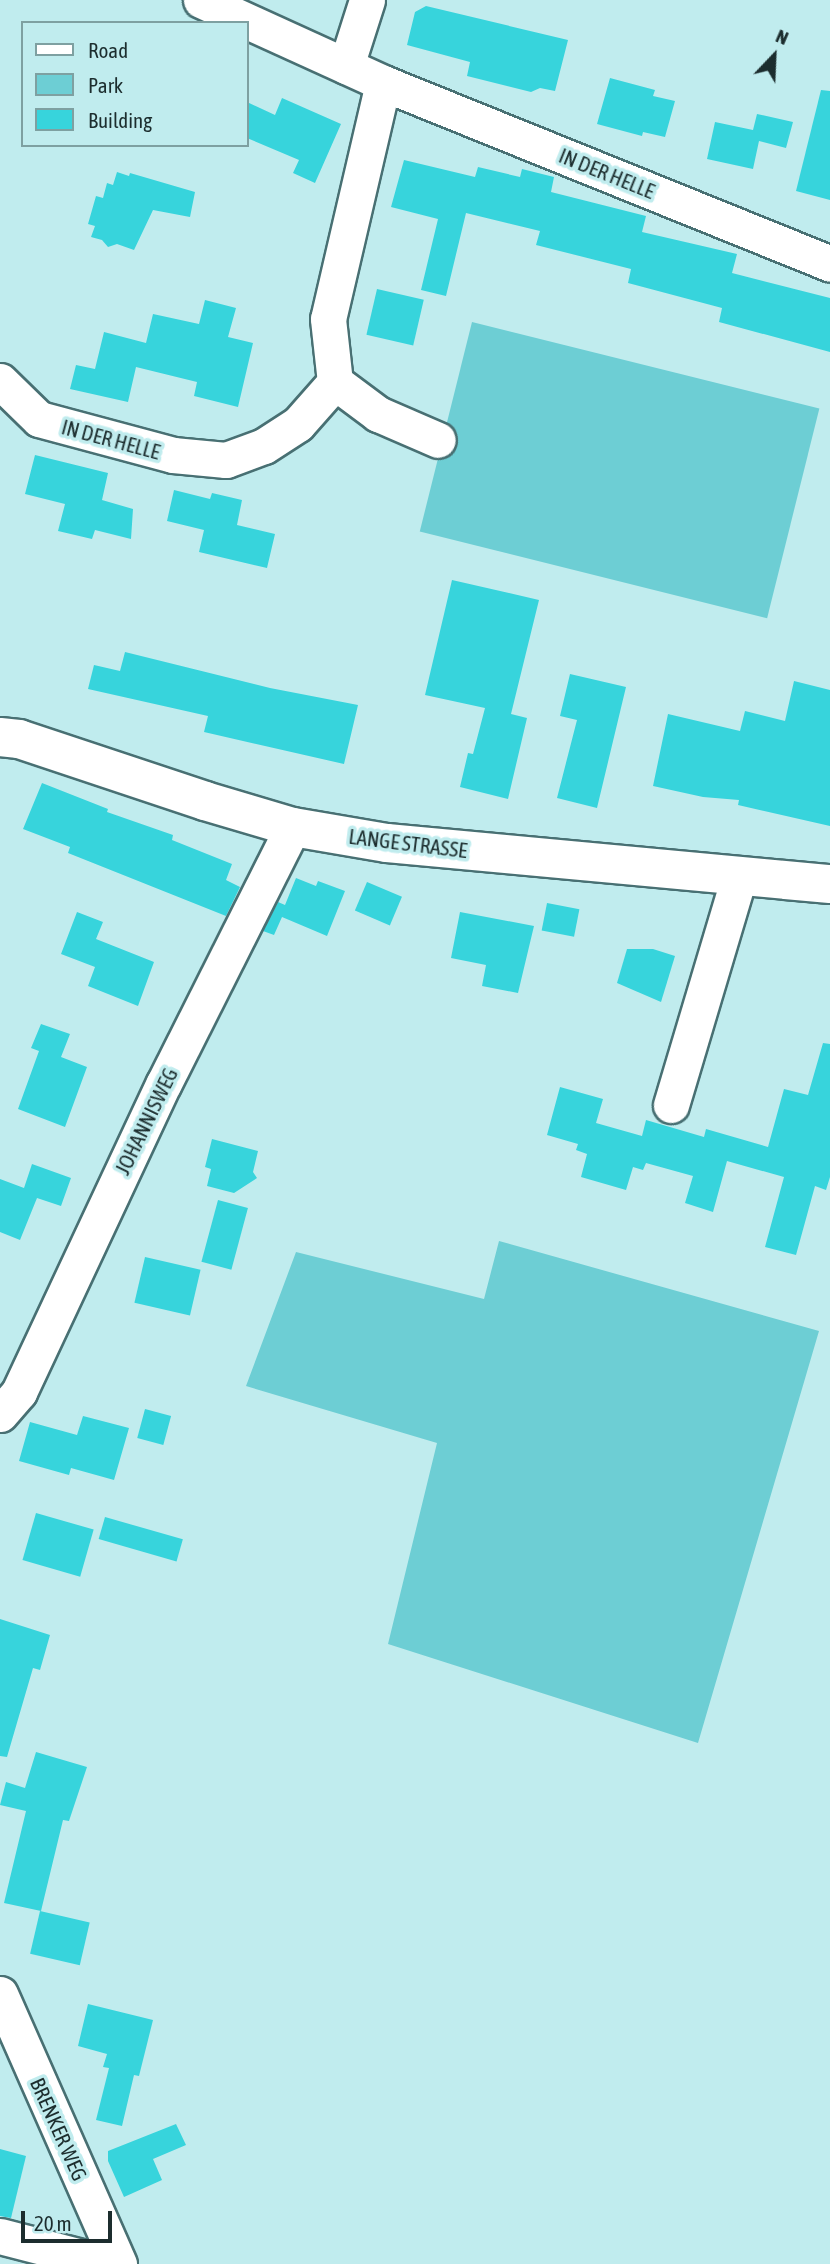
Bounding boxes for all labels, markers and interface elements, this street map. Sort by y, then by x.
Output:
legend [21,21,248,147]
north arrow [739,21,809,91]
text: N [773,24,792,49]
text: Road [88,38,128,62]
text: Park [88,73,123,97]
text: Building [88,108,152,132]
street label: IN DER HELLE [555,142,659,204]
street label: IN DER HELLE [59,414,163,464]
street label: LANGE STRASSE [347,823,469,863]
street label: JOHANNISWEG [109,1063,183,1179]
street label: BRENKER WEG [25,2074,93,2184]
scale bar [24,2198,116,2242]
text: 20 m [34,2211,72,2235]

